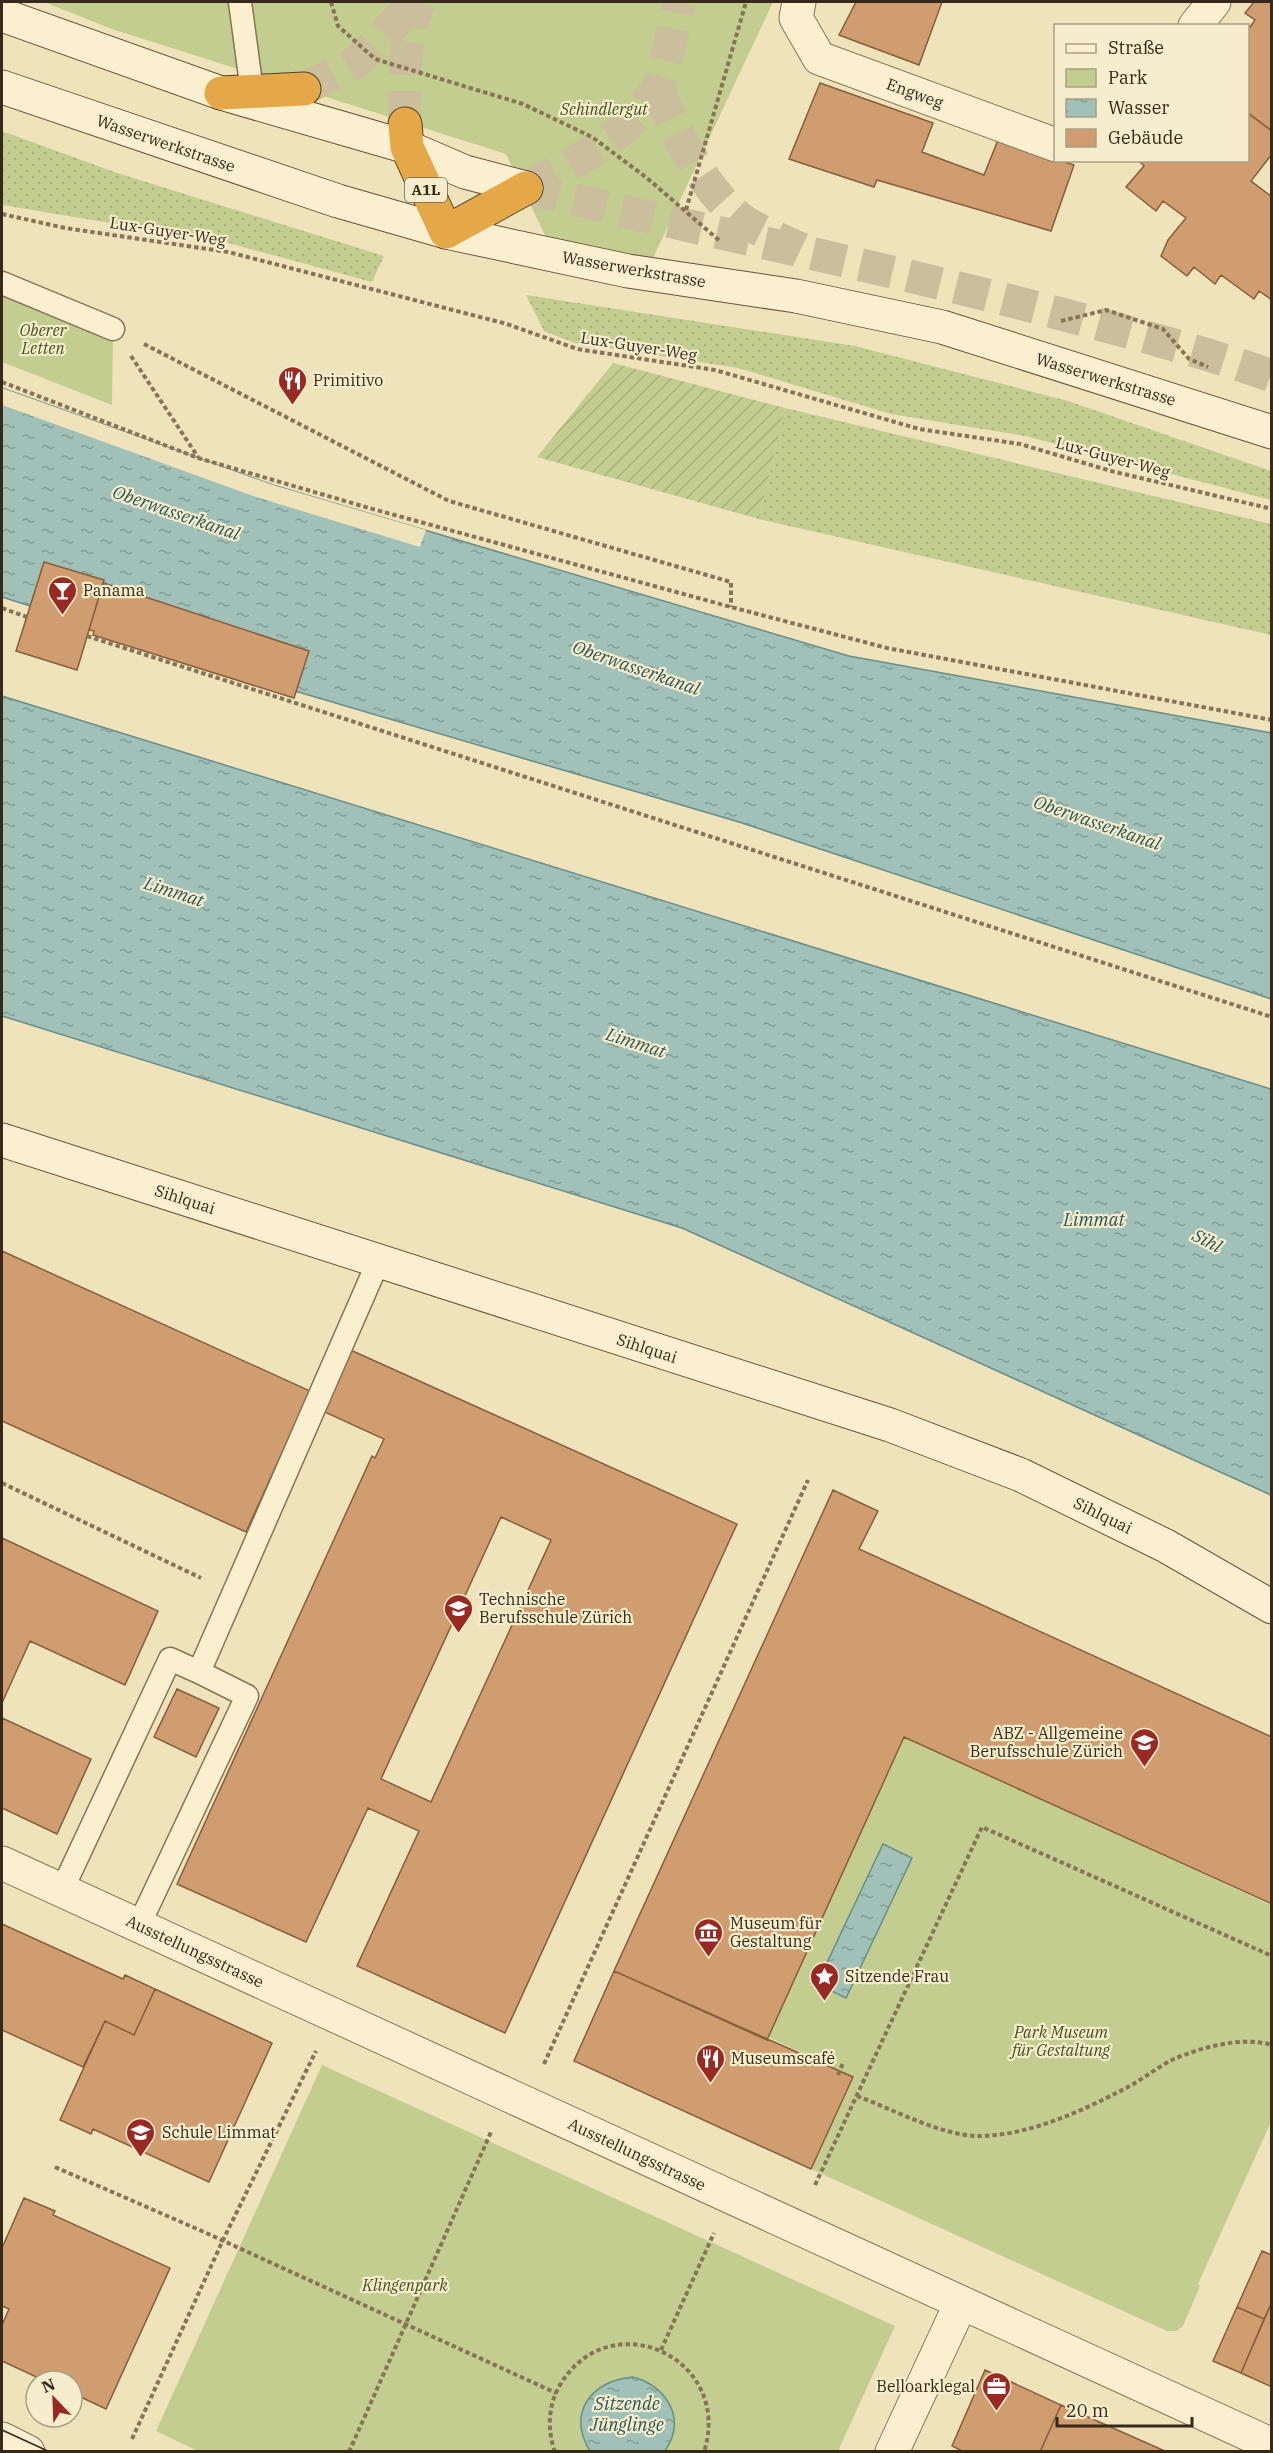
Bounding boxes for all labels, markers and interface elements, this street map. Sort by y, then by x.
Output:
legend [1054,24,1249,162]
text: Straße [1108,36,1164,59]
text: Park [1108,66,1148,89]
street label: Engweg [884,74,946,113]
text: Wasser [1108,96,1169,119]
park label: Schindlergut [559,99,649,119]
street label: Wasserwerkstrasse [94,110,238,176]
text: Gebäude [1108,126,1183,149]
road number: A1L [405,178,447,202]
street label: Lux-Guyer-Weg [108,212,228,250]
street label: Wasserwerkstrasse [561,247,707,291]
park label: Oberer Letten [19,320,68,358]
street label: Lux-Guyer-Weg [579,327,699,365]
street label: Wasserwerkstrasse [1033,348,1179,410]
restaurant icon: Primitivo [276,364,308,406]
place label: Primitivo [313,370,383,390]
street label: Lux-Guyer-Weg [1054,432,1173,482]
water label: Oberwasserkanal [110,480,244,545]
bar icon: Panama [46,574,78,616]
place label: Panama [83,580,145,600]
water label: Oberwasserkanal [570,635,704,700]
water label: Oberwasserkanal [1031,790,1165,855]
water label: Limmat [140,871,208,912]
water label: Limmat [602,1022,670,1063]
street label: Sihlquai [152,1180,218,1218]
water label: Limmat [1062,1208,1125,1231]
water label: Sihl [1188,1223,1227,1258]
street label: Sihlquai [614,1329,680,1367]
street label: Sihlquai [1071,1492,1135,1538]
place label: Technische Berufsschule Zürich [479,1589,632,1627]
school or university icon: Technische Berufsschule Zürich [442,1592,474,1634]
place label: ABZ - Allgemeine Berufsschule Zürich [970,1723,1123,1761]
school or university icon: ABZ - Allgemeine Berufsschule Zürich [1128,1726,1160,1768]
street label: Ausstellungsstrasse [123,1910,267,1992]
place label: Museum für Gestaltung [730,1913,822,1951]
museum icon: Museum für Gestaltung [693,1916,725,1958]
place icon: Sitzende Frau [808,1960,840,2002]
place label: Sitzende Frau [845,1966,949,1986]
park label: Park Museum für Gestaltung [1009,2022,1111,2060]
restaurant icon: Museumscafé [694,2042,726,2084]
place label: Museumscafé [731,2048,835,2068]
street label: Ausstellungsstrasse [565,2113,709,2195]
school or university icon: Schule Limmat [125,2116,157,2158]
place label: Schule Limmat [162,2122,276,2142]
park label: Klingenpark [361,2275,448,2295]
north arrow [24,2369,84,2429]
office icon: Belloarklegal [980,2370,1012,2412]
text: N [38,2374,58,2397]
place label: Belloarklegal [876,2376,975,2396]
scale bar [1057,2390,1192,2428]
water label: Sitzende Jünglinge [589,2392,664,2436]
text: 20 m [1066,2399,1109,2422]

